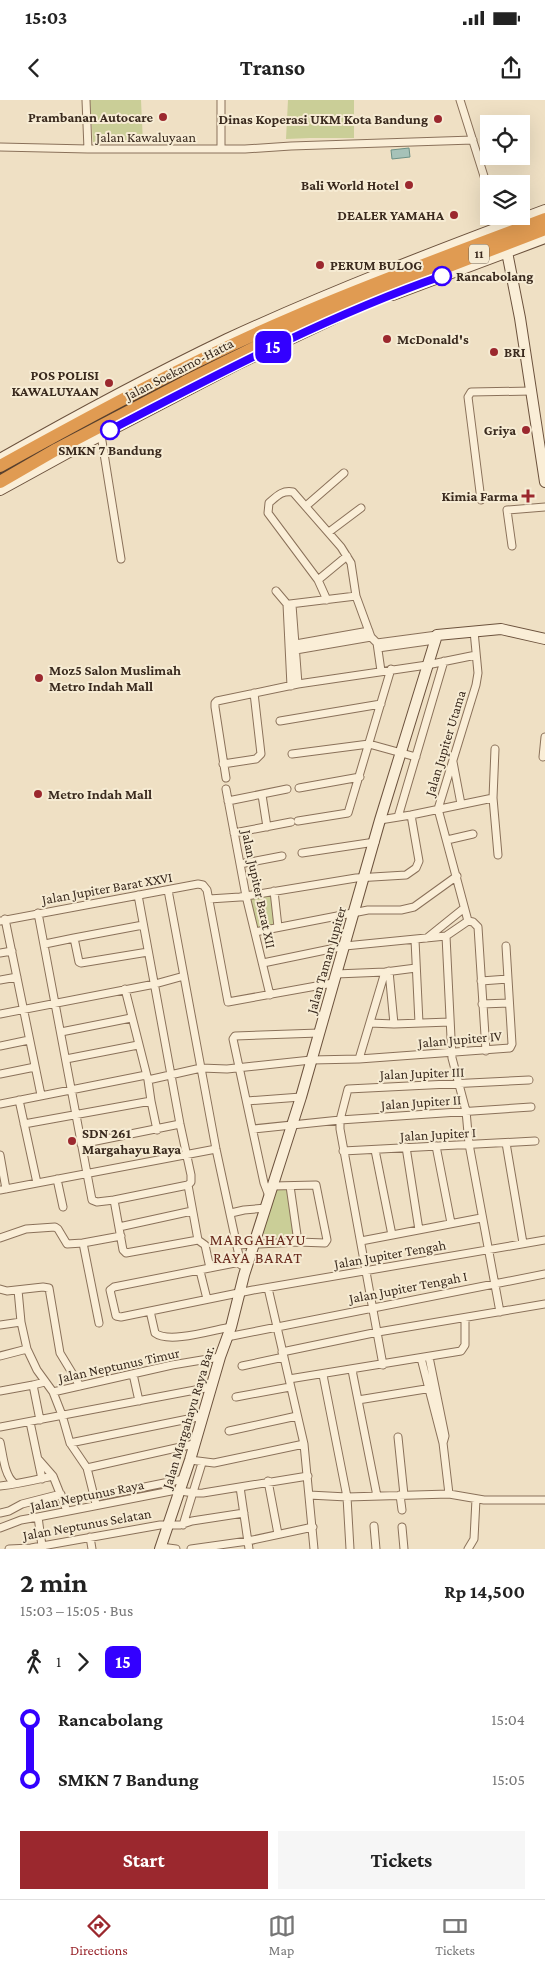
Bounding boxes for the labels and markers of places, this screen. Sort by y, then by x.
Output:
place label: Prambanan Autocare [28,109,153,125]
marker: Prambanan Autocare [157,111,169,123]
place label: Dinas Koperasi UKM Kota Bandung [218,111,428,127]
marker: Dinas Koperasi UKM Kota Bandung [432,113,444,125]
place label: Bali World Hotel [301,177,399,193]
marker: Bali World Hotel [403,179,415,191]
place label: DEALER YAMAHA [337,207,445,223]
marker: DEALER YAMAHA [448,209,460,221]
place label: PERUM BULOG [330,257,422,273]
marker: PERUM BULOG [314,259,326,271]
marker: Rancabolang [432,266,452,286]
place label: Rancabolang [456,268,533,284]
place label: McDonald's [397,331,469,347]
marker: McDonald's [381,333,393,345]
place label: BRI [504,344,526,360]
marker: BRI [488,346,500,358]
place label: POS POLISI KAWALUYAAN [11,367,99,399]
marker: POS POLISI KAWALUYAAN [103,377,115,389]
marker: SMKN 7 Bandung [100,420,120,440]
place label: Griya [484,422,516,438]
marker: Griya [520,424,532,436]
place label: SMKN 7 Bandung [58,442,162,458]
place label: Kimia Farma [442,488,518,504]
marker: Kimia Farma [522,490,534,502]
place label: Moz5 Salon Muslimah Metro Indah Mall [49,662,181,694]
marker: Moz5 Salon Muslimah Metro Indah Mall [33,672,45,684]
place label: Metro Indah Mall [48,786,152,802]
marker: Metro Indah Mall [32,788,44,800]
place label: SDN 261 Margahayu Raya [82,1125,181,1157]
marker: SDN 261 Margahayu Raya [66,1135,78,1147]

